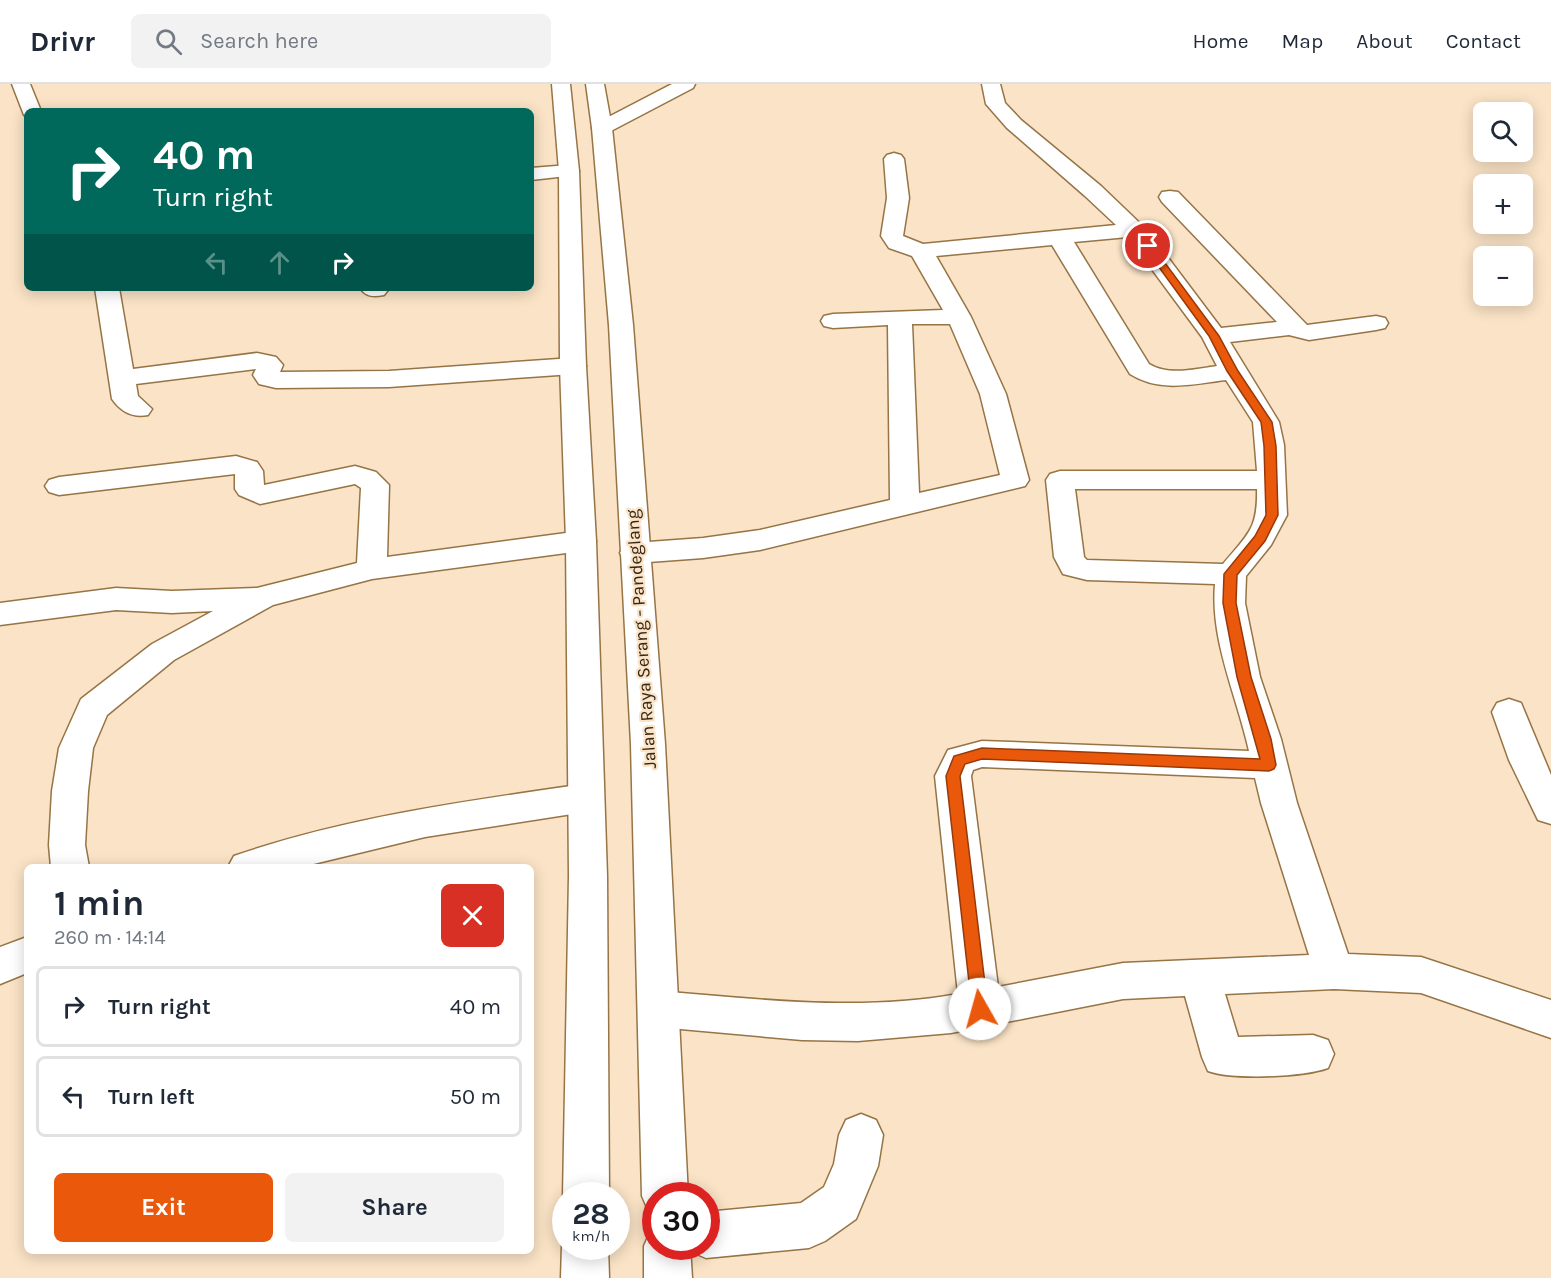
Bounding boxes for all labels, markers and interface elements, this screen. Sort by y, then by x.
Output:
search box [131,14,551,68]
text: Drivr [30,25,95,58]
icon: search [152,25,185,58]
text: Search here [200,28,318,54]
text: Home [1193,29,1249,53]
text: Map [1282,29,1323,53]
text: About [1356,29,1413,53]
text: Contact [1446,29,1521,53]
map controls [1473,102,1533,306]
button: search [1473,102,1533,162]
text: 40 m [153,130,255,180]
icon: right [54,132,132,210]
button: + [1473,174,1533,234]
text: Turn right [153,181,273,213]
pin [1122,220,1173,271]
icon: arrive [1131,229,1164,262]
icon: left [200,246,233,279]
icon: ahead [263,246,296,279]
icon: right [326,246,359,279]
button: − [1473,246,1533,306]
street label: Jalan Raya Serang - Pandeglang [621,509,661,769]
text: 1 min [54,882,144,924]
button: close [441,884,504,947]
text: 260 m · 14:14 [54,926,166,949]
position arrow [948,977,1012,1041]
icon: right [57,990,90,1023]
text: Turn right [108,994,211,1020]
text: 40 m [450,994,501,1020]
icon: left [57,1080,90,1113]
text: Turn left [108,1084,195,1110]
text: 50 m [450,1084,501,1110]
button: Exit [54,1173,273,1242]
button: Share [285,1173,504,1242]
speed limit sign: 30 [642,1182,720,1260]
text: 28 [572,1196,610,1232]
text: km/h [572,1227,610,1245]

